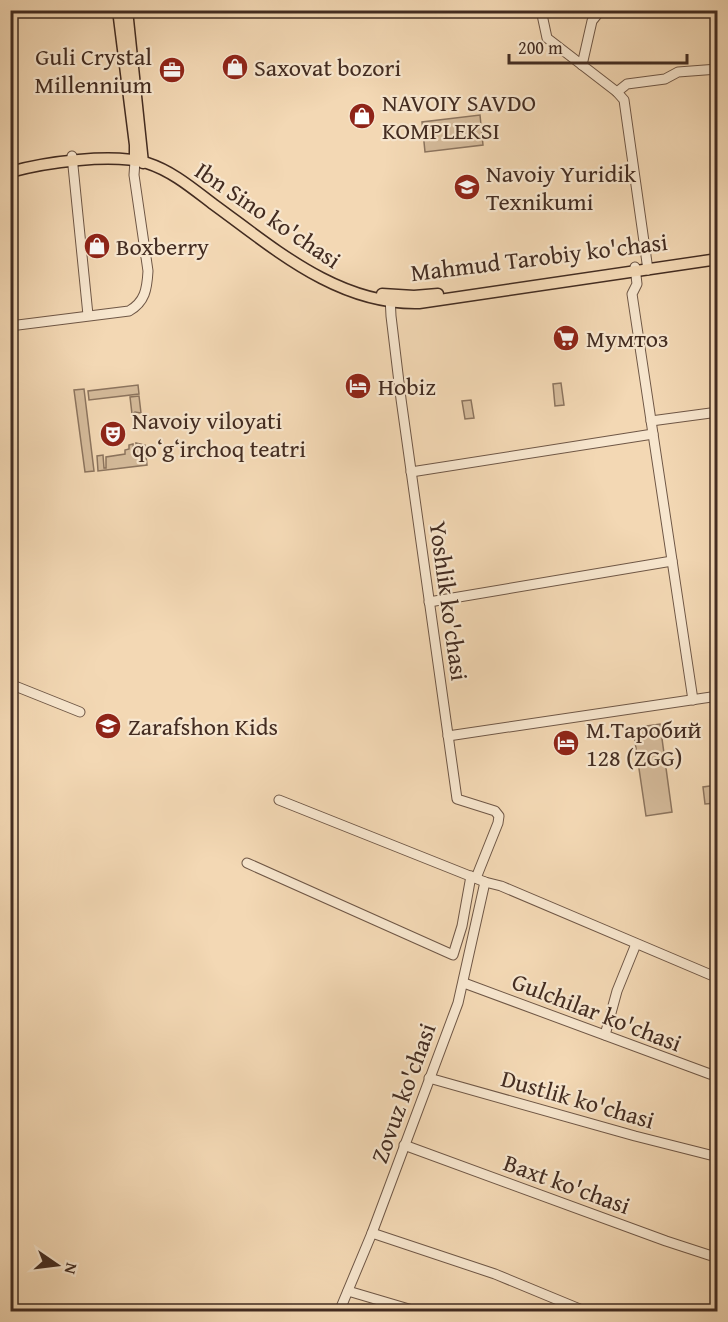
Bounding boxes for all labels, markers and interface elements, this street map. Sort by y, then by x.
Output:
scale bar [509,27,688,65]
text: 200 m [518,34,563,61]
place label: Guli Crystal Millennium [35,39,152,102]
place label: Saxovat bozori [254,50,401,85]
shop icon: Saxovat bozori [220,52,250,82]
office icon: Guli Crystal Millennium [157,55,187,85]
place label: NAVOIY SAVDO KOMPLEKSI [382,85,536,148]
shop icon: NAVOIY SAVDO KOMPLEKSI [347,101,377,131]
street label: Ibn Sino ko'chasi [188,153,348,277]
place label: Navoiy Yuridik Texnikumi [486,156,637,219]
school or university icon: Navoiy Yuridik Texnikumi [452,172,482,202]
street label: Mahmud Tarobiy ko'chasi [408,224,670,290]
place label: Boxberry [116,229,209,264]
shop icon: Boxberry [82,231,112,261]
place label: Мумтоз [586,321,668,356]
supermarket icon: Мумтоз [551,323,581,353]
place label: Hobiz [378,369,436,404]
hotel icon: Hobiz [343,371,373,401]
place label: Navoiy viloyati qoʻgʻirchoq teatri [132,403,306,466]
theatre icon: Navoiy viloyati qoʻgʻirchoq teatri [98,419,128,449]
street label: Yoshlik ko'chasi [420,519,478,683]
place label: Zarafshon Kids [128,709,278,744]
school or university icon: Zarafshon Kids [93,711,123,741]
place label: М.Таробий 128 (ZGG) [586,712,702,775]
hotel icon: М.Таробий 128 (ZGG) [551,728,581,758]
street label: Gulchilar ko'chasi [507,964,687,1061]
street label: Zovuz ko'chasi [361,1018,445,1168]
street label: Dustlik ko'chasi [497,1060,659,1138]
street label: Baxt ko'chasi [499,1145,635,1223]
north arrow [27,1235,87,1295]
text: N [59,1261,84,1277]

